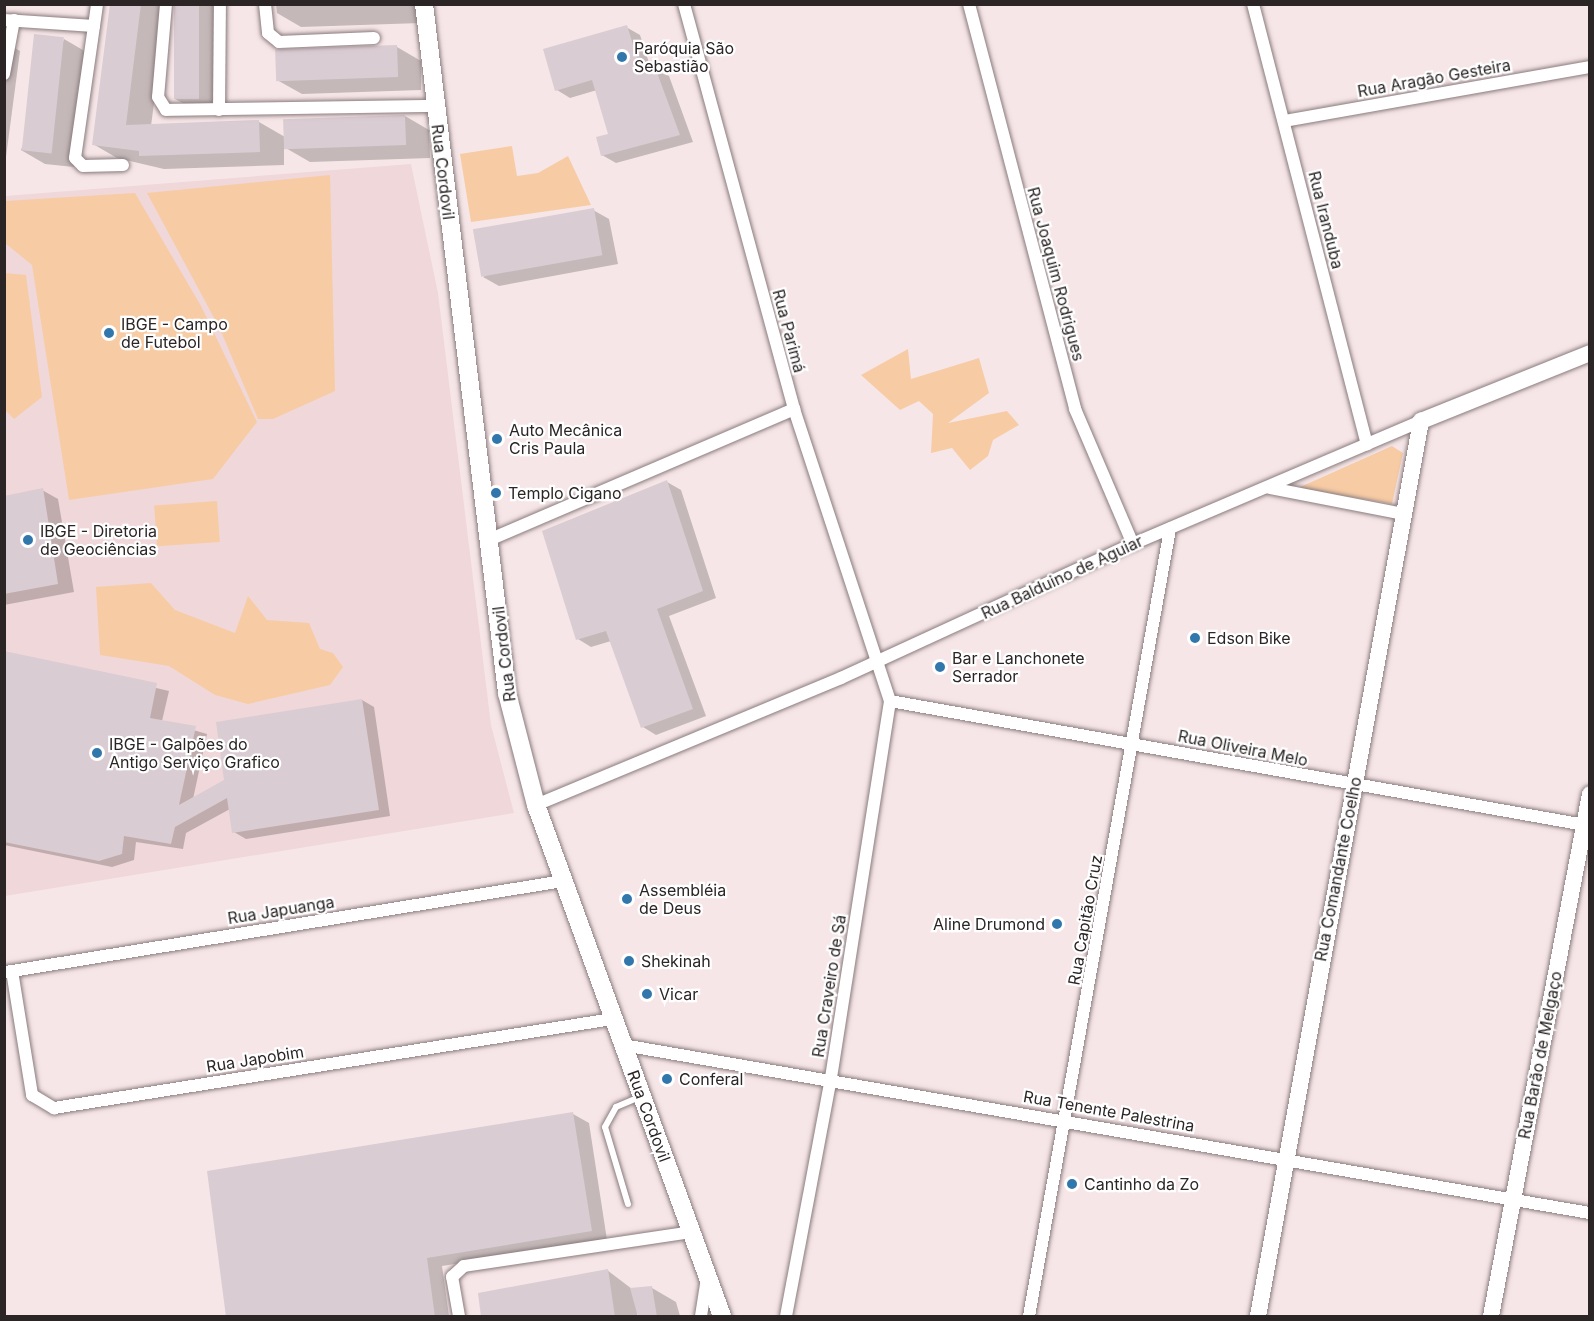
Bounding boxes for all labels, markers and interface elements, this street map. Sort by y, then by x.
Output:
place label: Paróquia São Sebastião [634,38,734,76]
marker: Paróquia São Sebastião [615,50,629,64]
street label: Rua Aragão Gesteira [1356,55,1512,101]
street label: Rua Cordovil [428,123,458,221]
street label: Rua Iranduba [1305,169,1347,271]
street label: Rua Joaquim Rodrigues [1024,185,1088,363]
street label: Rua Parimá [769,287,809,375]
place label: IBGE - Campo de Futebol [121,314,228,352]
marker: IBGE - Campo de Futebol [102,326,116,340]
place label: Auto Mecânica Cris Paula [509,420,622,458]
marker: Auto Mecânica Cris Paula [490,432,504,446]
place label: Templo Cigano [508,483,622,503]
marker: Templo Cigano [489,486,503,500]
place label: IBGE - Diretoria de Geociências [40,521,157,559]
street label: Rua Balduino de Aguiar [978,531,1146,623]
marker: IBGE - Diretoria de Geociências [21,533,35,547]
street label: Rua Cordovil [489,605,519,703]
place label: Edson Bike [1207,628,1290,648]
marker: Edson Bike [1188,631,1202,645]
place label: Bar e Lanchonete Serrador [952,648,1085,686]
marker: Bar e Lanchonete Serrador [933,660,947,674]
street label: Rua Oliveira Melo [1176,726,1310,770]
place label: IBGE - Galpões do Antigo Serviço Grafico [109,734,280,772]
marker: IBGE - Galpões do Antigo Serviço Grafico [90,746,104,760]
street label: Rua Comandante Coelho [1311,775,1365,963]
street label: Rua Capitão Cruz [1064,853,1106,987]
place label: Assembléia de Deus [639,880,726,918]
street label: Rua Japuanga [226,892,336,928]
marker: Assembléia de Deus [620,892,634,906]
street label: Rua Craveiro de Sá [808,913,850,1059]
place label: Aline Drumond [933,914,1045,934]
marker: Aline Drumond [1050,917,1064,931]
place label: Shekinah [641,951,711,971]
marker: Shekinah [622,954,636,968]
street label: Rua Barão de Melgaço [1514,969,1566,1141]
place label: Vicar [659,984,698,1004]
marker: Vicar [640,987,654,1001]
street label: Rua Japobim [205,1042,305,1076]
street label: Rua Cordovil [624,1068,674,1164]
place label: Conferal [679,1069,743,1089]
marker: Conferal [660,1072,674,1086]
street label: Rua Tenente Palestrina [1022,1086,1196,1136]
place label: Cantinho da Zo [1084,1174,1199,1194]
marker: Cantinho da Zo [1065,1177,1079,1191]

